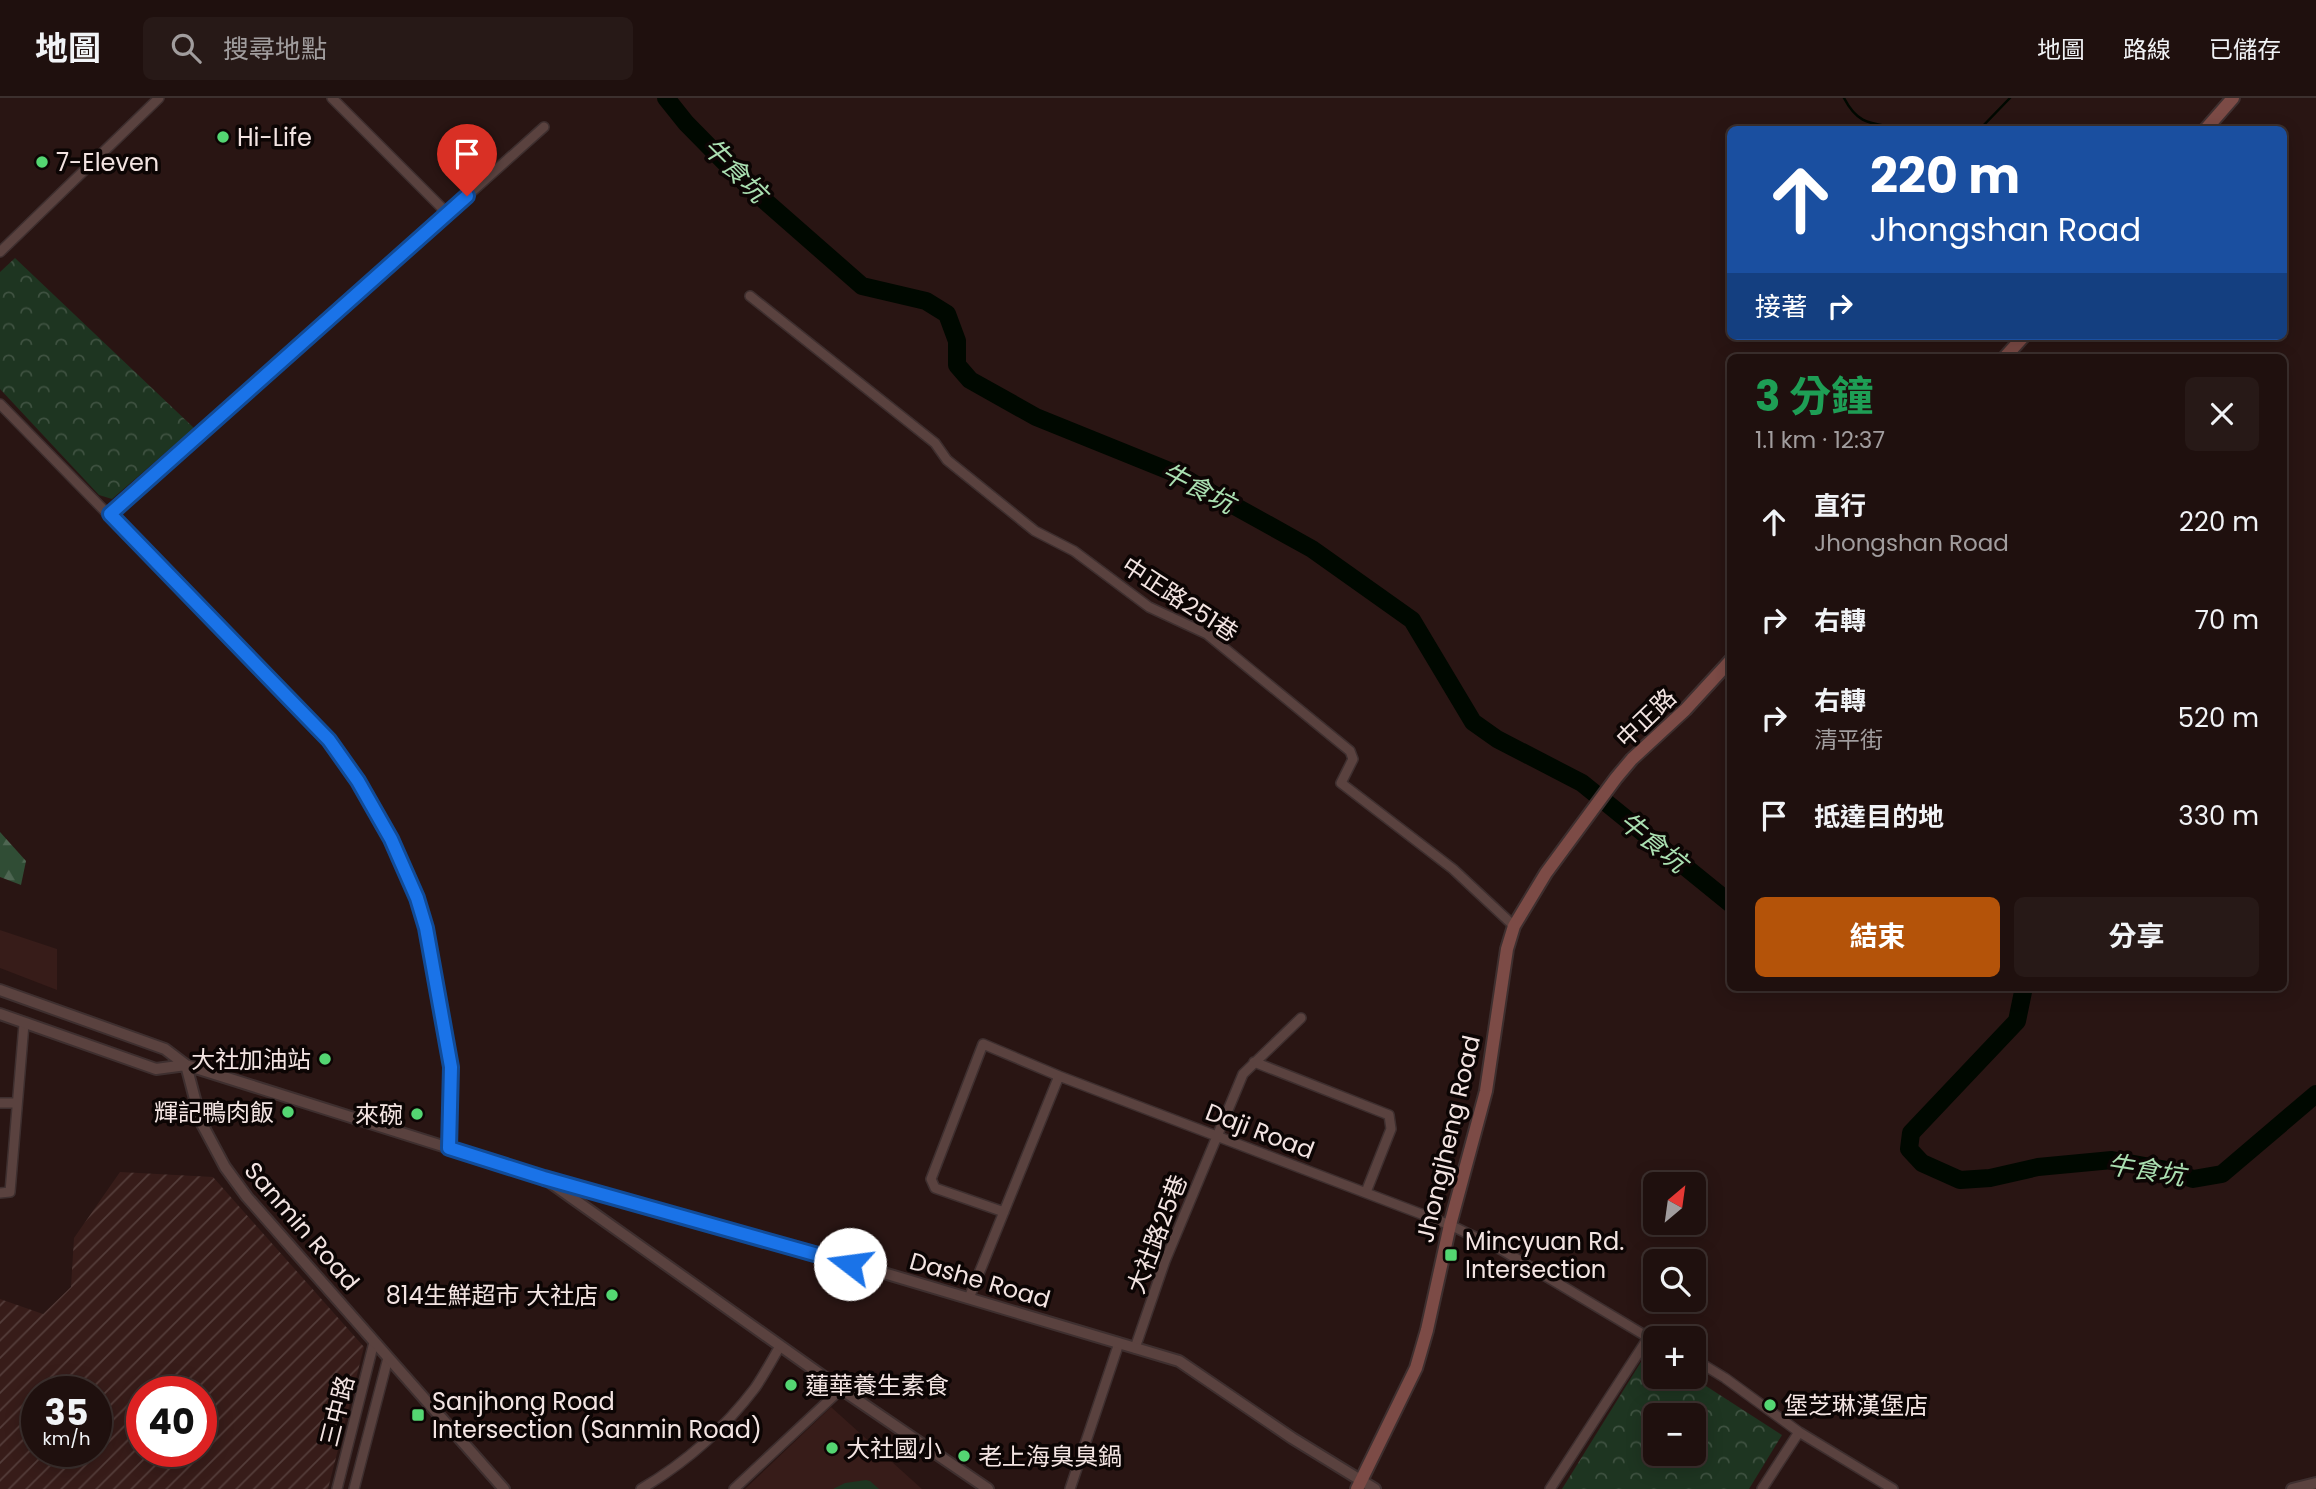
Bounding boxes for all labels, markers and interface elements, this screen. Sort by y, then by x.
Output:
search box [143,17,633,80]
text: 地圖 [35,25,101,72]
icon: search [167,29,205,67]
text: 搜尋地點 [223,31,327,67]
text: 地圖 [2037,33,2085,66]
text: 路線 [2123,33,2171,66]
text: 已儲存 [2209,33,2281,66]
place label: Hi-Life [237,121,312,154]
pin [437,124,497,196]
marker: Hi-Life [215,129,231,145]
water label: 牛食坑 [695,130,778,213]
icon: arrive [448,135,486,173]
text: 220 m [1870,142,2020,210]
place label: 7-Eleven [56,146,159,179]
marker: 7-Eleven [34,154,50,170]
icon: ahead [1755,154,1846,245]
text: Jhongshan Road [1870,207,2141,252]
icon: right [1821,287,1859,325]
text: 接著 [1755,289,1807,325]
text: 3 分鐘 [1755,367,1873,426]
button: close [2185,377,2259,451]
text: 1.1 km · 12:37 [1755,424,1885,456]
water label: 牛食坑 [1155,454,1244,524]
text: 直行 [1814,488,1866,524]
icon: ahead [1755,503,1793,541]
text: 220 m [2179,504,2259,540]
text: Jhongshan Road [1814,527,2009,559]
street label: 中正路251巷 [1115,549,1245,649]
icon: right [1755,601,1793,639]
text: 70 m [2195,602,2259,638]
text: 右轉 [1814,603,1866,639]
street label: 中正路 [1609,681,1683,755]
text: 右轉 [1814,683,1866,719]
icon: right [1755,699,1793,737]
text: 520 m [2178,700,2259,736]
text: 清平街 [1814,724,1883,756]
icon: arrive [1755,797,1793,835]
text: 330 m [2178,798,2259,834]
text: 抵達目的地 [1814,799,1944,835]
water label: 牛食坑 [1611,803,1698,883]
button: 結束 [1755,897,2000,977]
button: 分享 [2014,897,2259,977]
street label: Jhongjheng Road [1408,1032,1488,1246]
place label: 大社加油站 [191,1043,311,1076]
marker: 大社加油站 [317,1051,333,1067]
street label: Daji Road [1201,1095,1319,1167]
place label: 輝記鴨肉飯 [154,1096,274,1129]
place label: 來碗 [355,1098,403,1131]
marker: 輝記鴨肉飯 [280,1104,296,1120]
marker: 來碗 [409,1106,425,1122]
water label: 牛食坑 [2105,1146,2191,1195]
street label: Sanmin Road [237,1155,367,1297]
street label: 大社路25巷 [1119,1170,1195,1298]
north arrow [1643,1172,1706,1236]
map controls [1643,1172,1706,1466]
place label: Mincyuan Rd. Intersection [1465,1225,1624,1286]
position arrow [813,1227,887,1301]
street label: Dashe Road [906,1244,1054,1316]
marker: Mincyuan Rd. Intersection [1443,1247,1459,1263]
button: search [1643,1249,1706,1312]
place label: 814生鮮超市 大社店 [386,1279,598,1312]
marker: 814生鮮超市 大社店 [604,1287,620,1303]
button: + [1643,1326,1706,1389]
place label: 蓮華養生素食 [805,1369,949,1402]
street label: 三中路 [312,1372,362,1450]
speed limit sign: 40 [126,1376,217,1467]
marker: 蓮華養生素食 [783,1377,799,1393]
place label: Sanjhong Road Intersection (Sanmin Road) [432,1385,762,1446]
text: 35 [45,1388,88,1437]
place label: 堡芝琳漢堡店 [1784,1389,1928,1422]
marker: 堡芝琳漢堡店 [1762,1397,1778,1413]
button: − [1643,1403,1706,1466]
marker: Sanjhong Road Intersection (Sanmin Road) [410,1407,426,1423]
text: km/h [43,1426,90,1451]
place label: 大社國小 [846,1432,942,1465]
marker: 大社國小 [824,1440,840,1456]
place label: 老上海臭臭鍋 [978,1440,1122,1473]
marker: 老上海臭臭鍋 [956,1448,972,1464]

